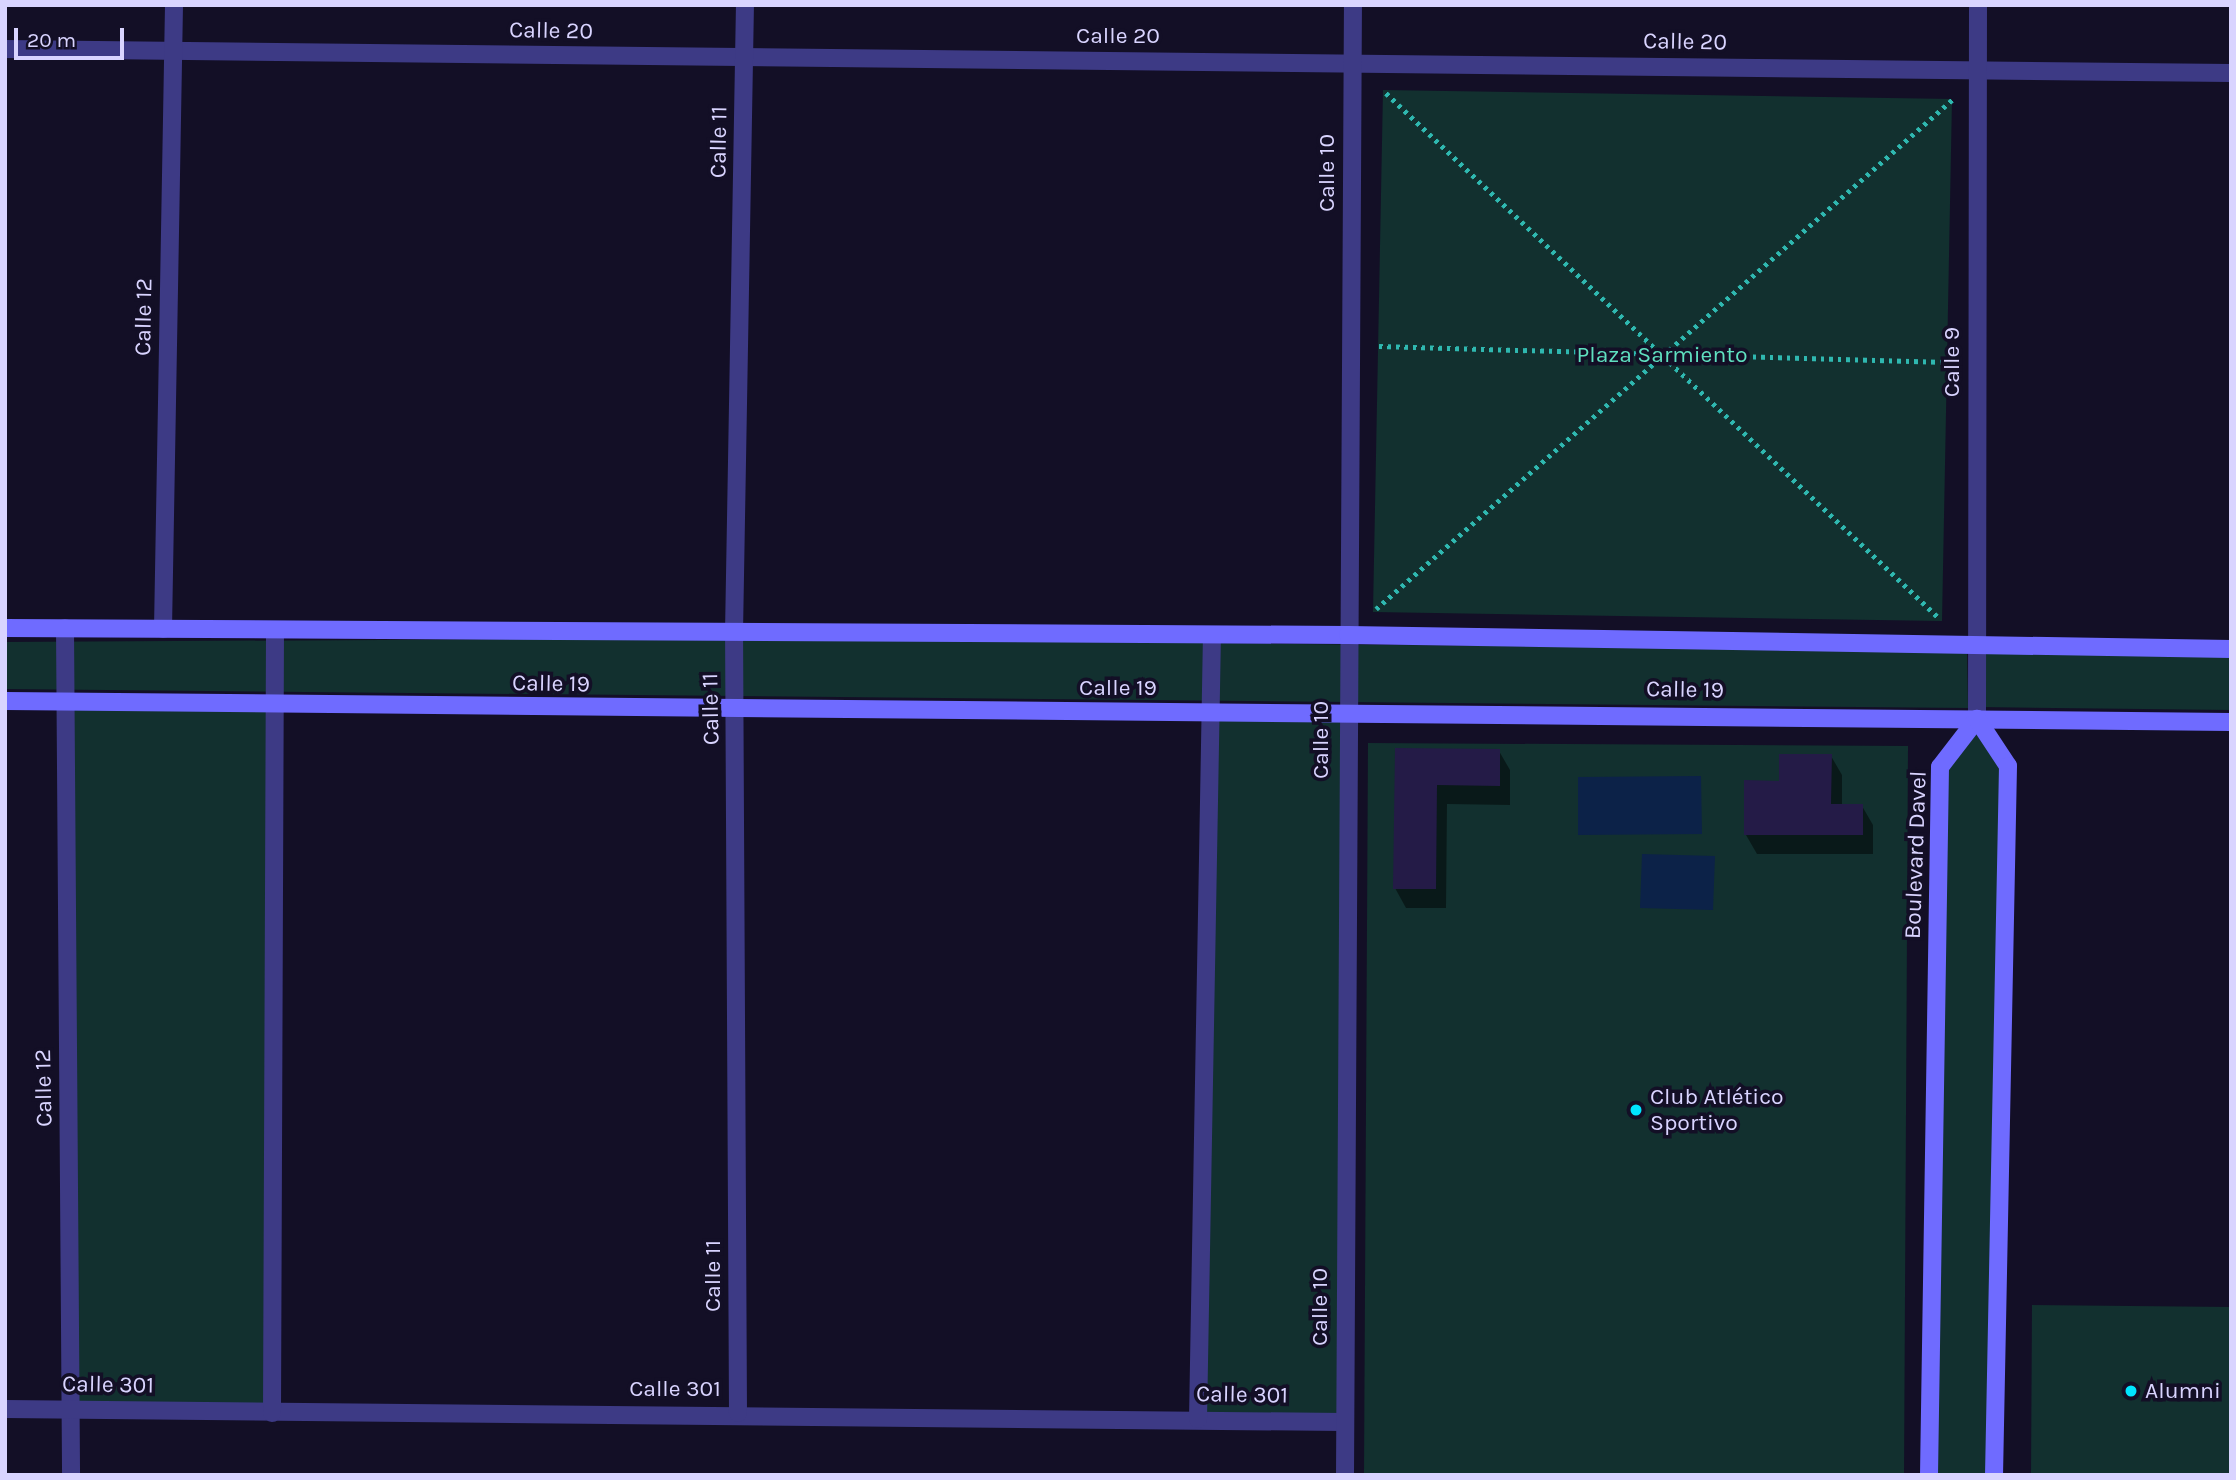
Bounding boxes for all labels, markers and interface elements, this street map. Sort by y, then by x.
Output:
scale bar [18,14,128,58]
street label: Calle 20 [509,16,593,46]
street label: Calle 20 [1076,22,1160,50]
street label: Calle 20 [1643,27,1727,57]
text: 20 m [27,28,76,52]
street label: Calle 11 [705,106,733,178]
street label: Calle 10 [1313,134,1341,212]
street label: Calle 12 [130,278,158,356]
street label: Calle 9 [1938,327,1966,397]
park label: Plaza Sarmiento [1576,341,1748,369]
street label: Calle 19 [512,670,590,698]
street label: Calle 11 [697,673,725,745]
street label: Calle 19 [1079,674,1157,702]
street label: Calle 19 [1646,676,1724,704]
street label: Calle 10 [1307,701,1335,779]
street label: Boulevard Davel [1899,770,1933,940]
street label: Calle 12 [30,1049,58,1127]
place label: Club Atlético Sportivo [1650,1083,1784,1137]
marker: Club Atlético Sportivo [1628,1102,1644,1118]
street label: Calle 11 [699,1240,727,1312]
street label: Calle 10 [1306,1268,1334,1346]
street label: Calle 301 [62,1370,154,1400]
street label: Calle 301 [629,1375,721,1403]
place label: Alumni [2145,1377,2221,1405]
street label: Calle 301 [1196,1380,1288,1410]
marker: Alumni [2123,1383,2139,1399]

